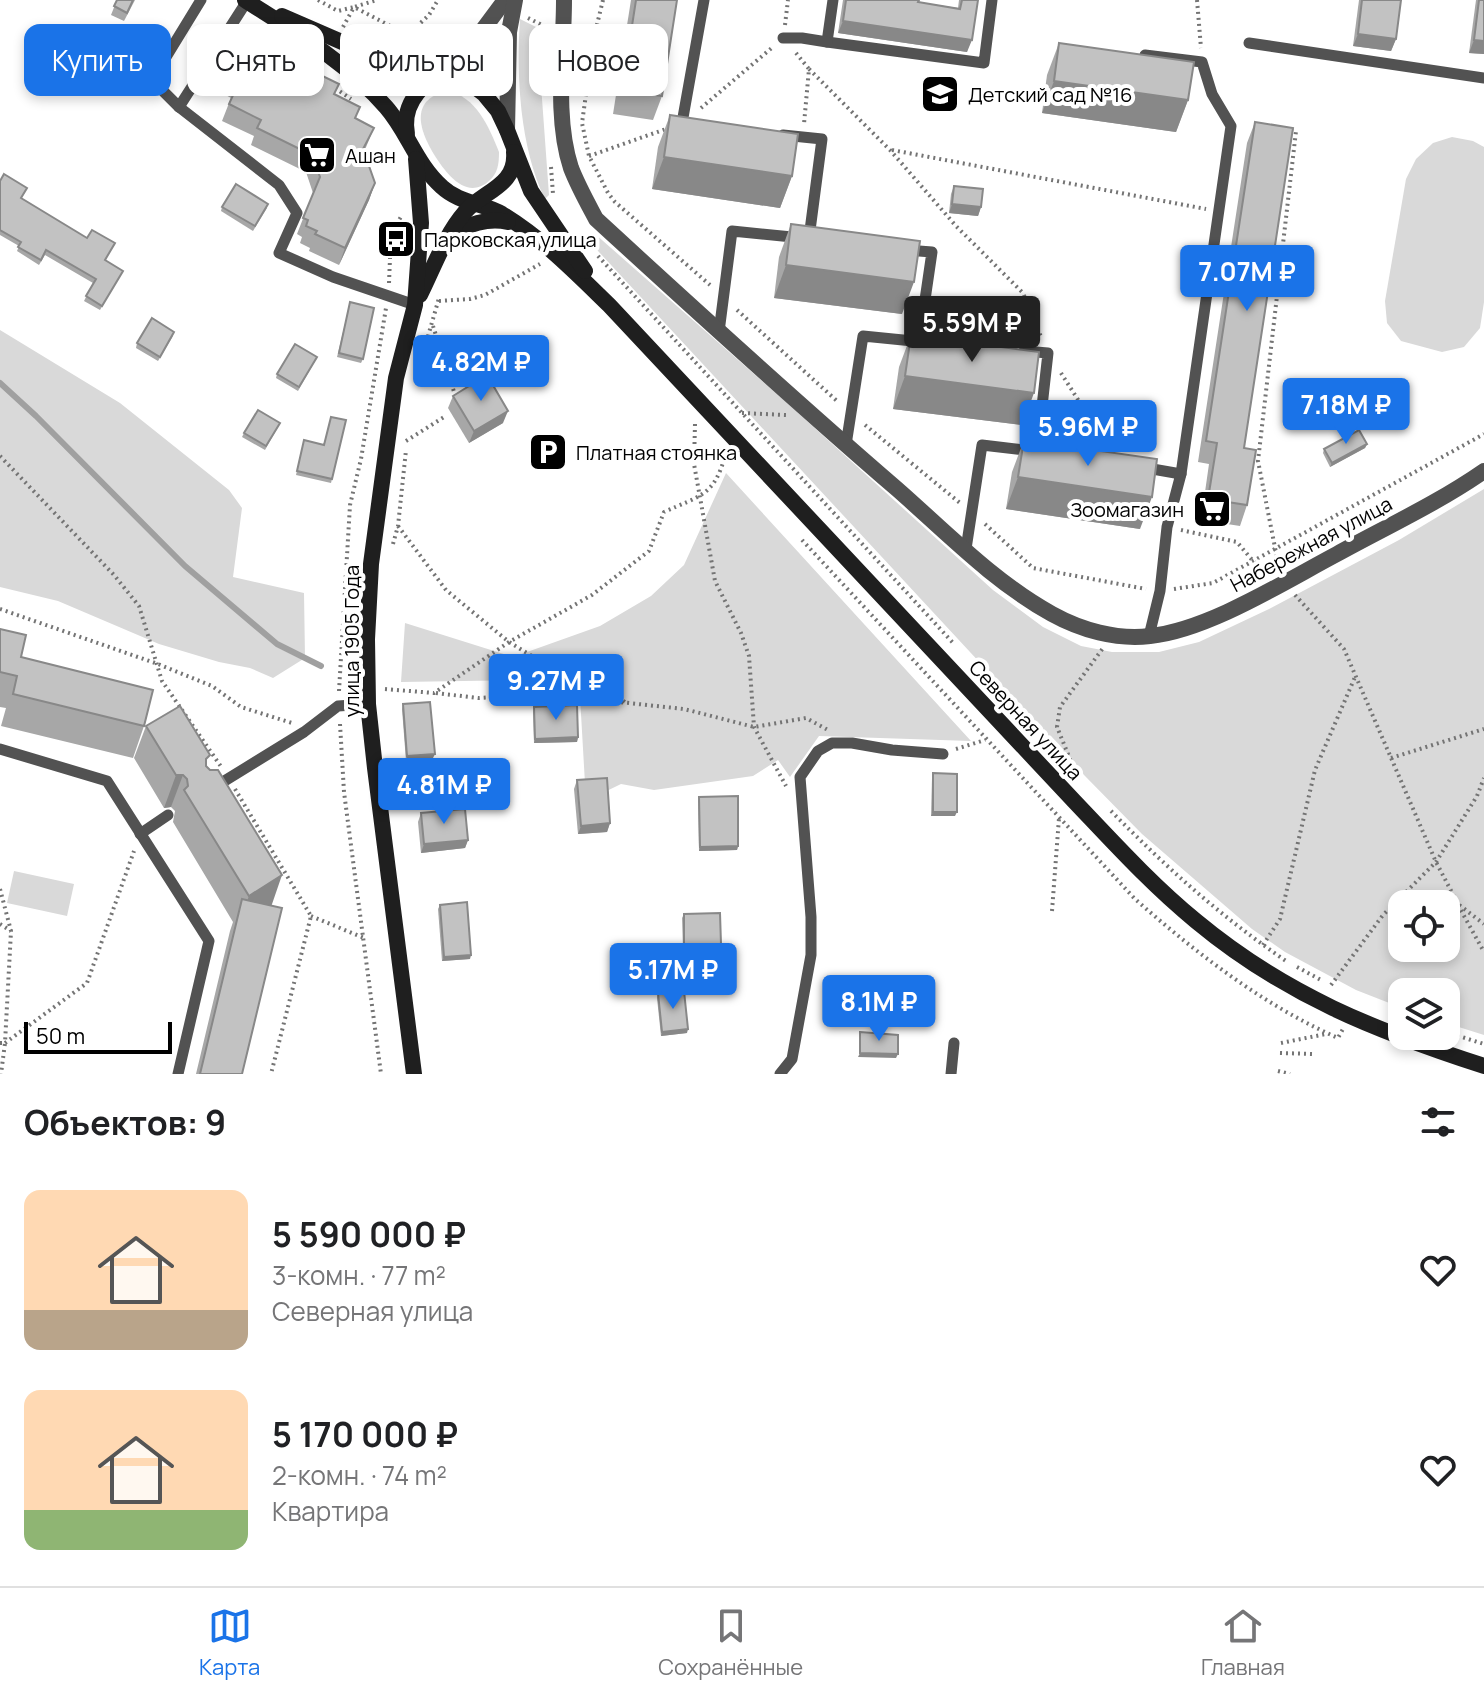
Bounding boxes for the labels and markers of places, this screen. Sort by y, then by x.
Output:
school or university icon: Детский сад №16 [919,73,961,115]
place label: Детский сад №16 [968,81,1132,108]
supermarket icon: Ашан [296,134,338,176]
place label: Ашан [345,142,396,169]
bus stop icon: Парковская улица [375,218,417,260]
place label: Парковская улица [424,226,597,253]
pin: 7.07M ₽ [1173,245,1321,313]
pin: 5.59M ₽ [898,296,1046,364]
pin: 4.82M ₽ [407,335,555,403]
pin: 7.18M ₽ [1272,378,1420,446]
pin: 5.96M ₽ [1014,400,1162,468]
parking icon: Платная стоянка [527,431,569,473]
place label: Платная стоянка [576,439,737,466]
supermarket icon: Зоомагазин [1191,488,1233,530]
place label: Зоомагазин [1070,496,1184,523]
pin: 9.27M ₽ [482,654,630,722]
pin: 4.81M ₽ [370,758,518,826]
pin: 5.17M ₽ [599,943,747,1011]
pin: 8.1M ₽ [814,975,944,1043]

